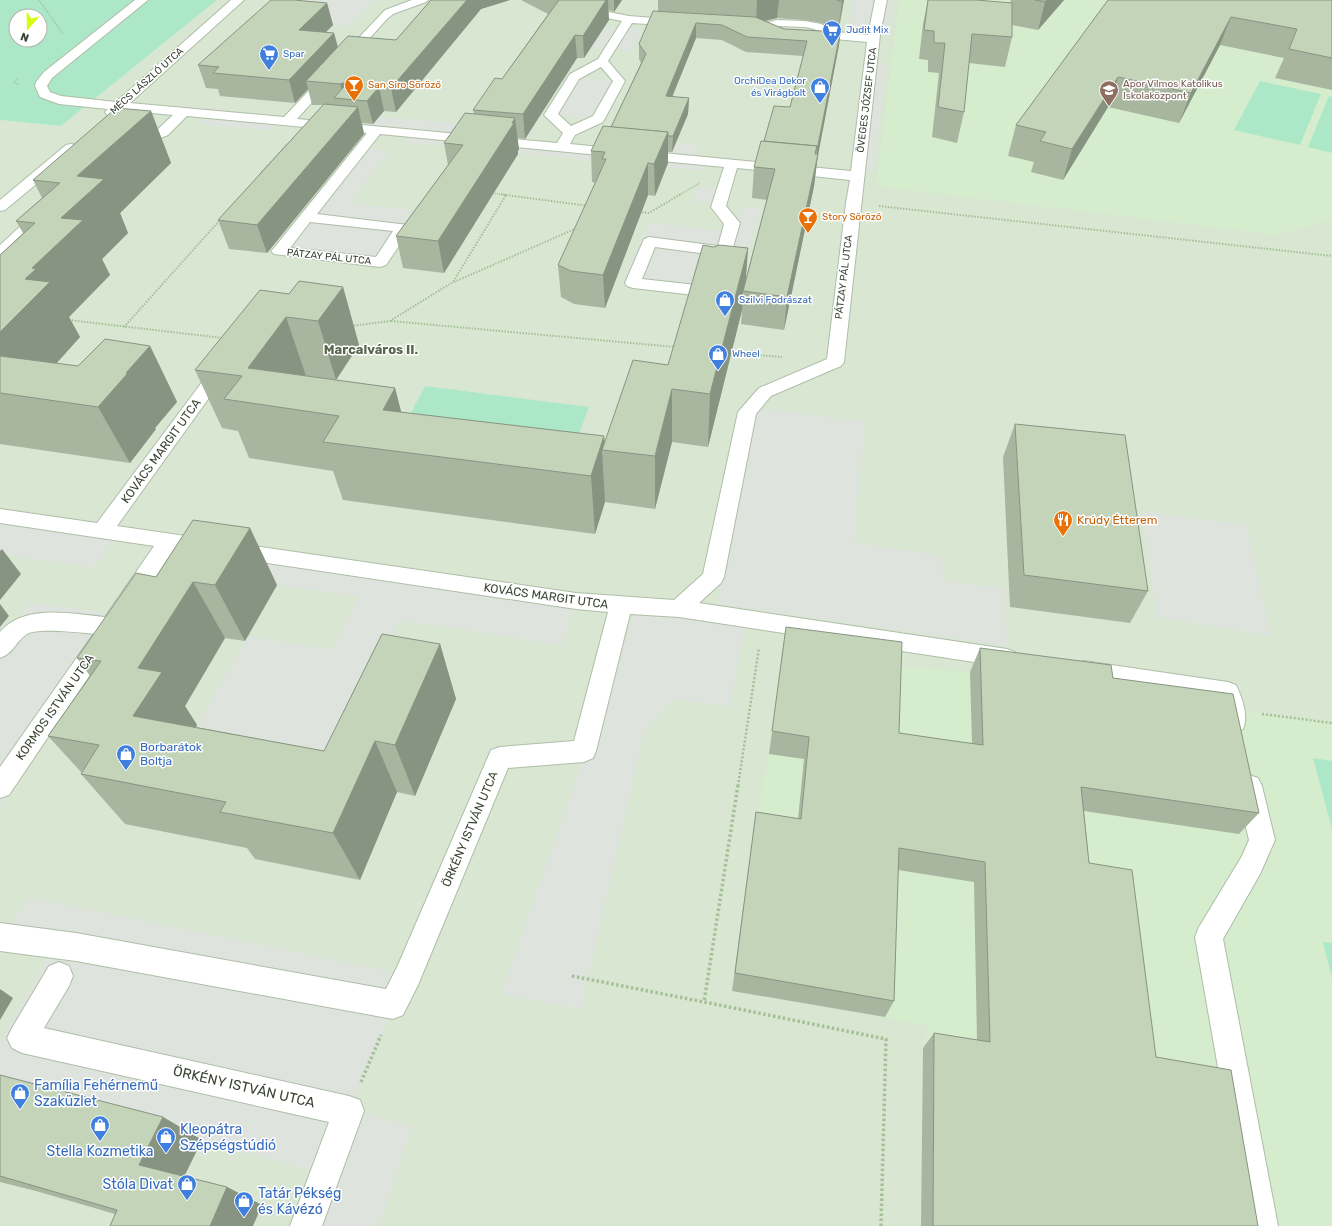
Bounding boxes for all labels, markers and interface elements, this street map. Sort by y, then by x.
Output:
north arrow [8,8,48,48]
supermarket icon: Judit Mix [821,19,843,47]
place label: Judit Mix [846,24,889,36]
text: N [19,29,31,44]
supermarket icon: Spar [258,43,280,71]
street label: MÉCS LÁSZLÓ UTCA [108,45,186,117]
street label: ÖVEGES JÓZSEF UTCA [855,46,879,153]
place label: Spar [283,48,305,60]
bar icon: San Siro Söröző [343,74,365,102]
place label: OrchiDea Dekor és Virágbolt [734,75,806,99]
shop icon: OrchiDea Dekor és Virágbolt [809,76,831,104]
place label: Apor Vilmos Katolikus Iskolaközpont [1123,78,1223,102]
place label: San Siro Söröző [368,79,441,91]
school or university icon: Apor Vilmos Katolikus Iskolaközpont [1098,79,1120,107]
bar icon: Story Söröző [797,206,819,234]
place label: Story Söröző [822,211,882,223]
street label: PÁTZAY PÁL UTCA [833,234,855,320]
street label: PÁTZAY PÁL UTCA [286,247,372,267]
shop icon: Szilvi Fodrászat [714,289,736,317]
place label: Szilvi Fodrászat [739,294,812,306]
district label: Marcalváros II. [324,342,418,357]
shop icon: Wheel [707,343,729,371]
place label: Wheel [732,348,760,360]
street label: KOVÁCS MARGIT UTCA [118,396,204,506]
restaurant icon: Krúdy Étterem [1052,509,1074,537]
place label: Krúdy Étterem [1077,513,1157,527]
street label: KOVÁCS MARGIT UTCA [483,580,609,612]
street label: KORMOS ISTVÁN UTCA [13,651,97,763]
place label: Borbarátok Boltja [140,740,203,768]
shop icon: Borbarátok Boltja [115,743,137,771]
street label: ÖRKÉNY ISTVÁN UTCA [439,769,501,889]
street label: ÖRKÉNY ISTVÁN UTCA [171,1061,317,1112]
place label: Família Fehérnemű Szaküzlet [34,1077,158,1110]
shop icon: Família Fehérnemű Szaküzlet [9,1082,31,1110]
shop icon: Stella Kozmetika [89,1114,111,1142]
place label: Kleopátra Szépségstúdió [180,1121,276,1154]
shop icon: Kleopátra Szépségstúdió [155,1126,177,1154]
place label: Stella Kozmetika [47,1143,153,1160]
shop icon: Stóla Divat [176,1173,198,1201]
place label: Stóla Divat [103,1176,174,1193]
place label: Tatár Pékség és Kávézó [258,1185,341,1218]
shop icon: Tatár Pékség és Kávézó [233,1190,255,1218]

